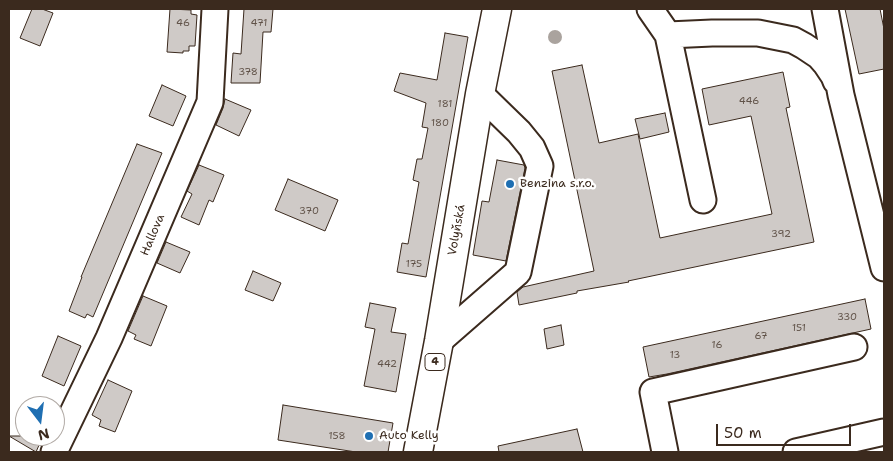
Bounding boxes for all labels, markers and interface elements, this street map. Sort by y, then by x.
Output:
house number: 46 [176,17,190,29]
house number: 471 [251,17,267,29]
house number: 378 [238,66,258,78]
house number: 446 [739,95,759,107]
house number: 181 [438,98,452,110]
house number: 180 [431,117,449,129]
place label: Benzina s.r.o. [520,177,594,191]
marker: Benzina s.r.o. [504,178,516,190]
street label: Volyňská [445,203,469,257]
house number: 370 [299,205,319,217]
street label: Hallova [138,212,168,258]
house number: 392 [771,228,791,240]
house number: 175 [406,258,422,270]
house number: 330 [837,311,857,323]
house number: 151 [792,322,806,334]
house number: 67 [755,330,767,342]
house number: 16 [712,339,722,351]
house number: 13 [670,349,680,361]
road number: 4 [425,354,445,371]
house number: 442 [377,358,397,370]
north arrow [15,396,65,446]
scale bar [718,414,853,446]
text: 50 m [724,423,762,443]
text: N [36,424,51,445]
place label: Auto Kelly [379,429,439,443]
house number: 158 [329,430,345,442]
marker: Auto Kelly [363,430,375,442]

